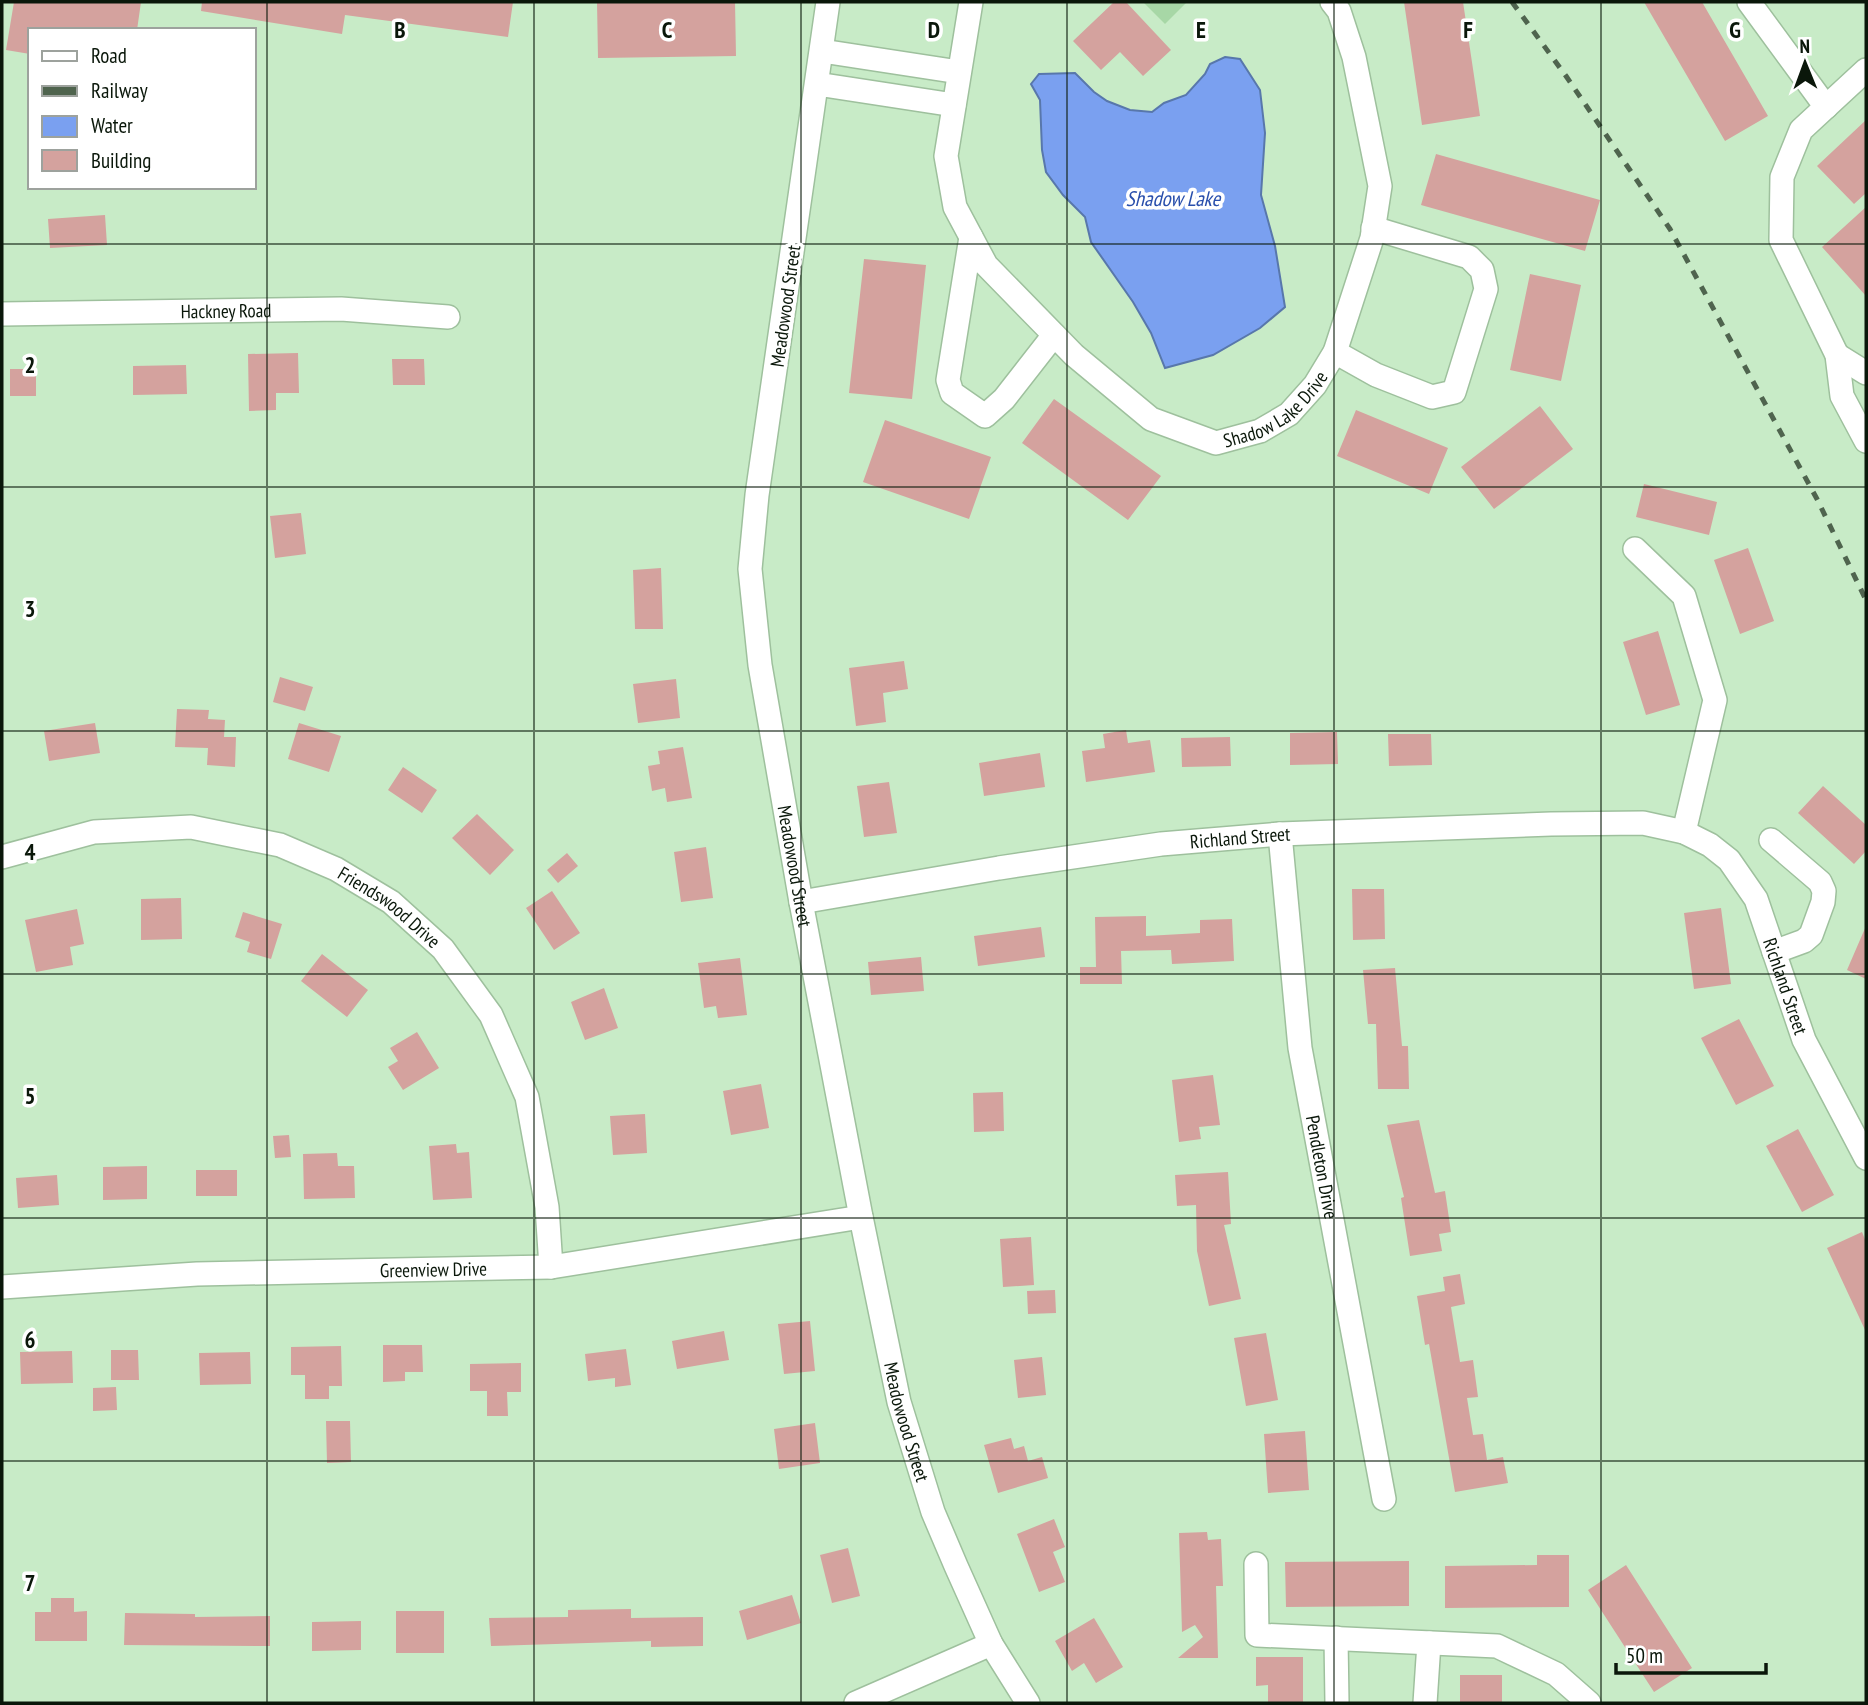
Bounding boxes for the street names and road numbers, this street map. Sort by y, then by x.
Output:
street label: Meadowood Street [765,243,806,369]
street label: Hackney Road [180,298,272,323]
street label: Shadow Lake Drive [1221,367,1333,452]
street label: Meadowood Street [772,803,818,930]
street label: Richland Street [1189,822,1291,854]
street label: Friendswood Drive [334,861,446,953]
street label: Richland Street [1758,935,1813,1038]
street label: Pendleton Drive [1301,1113,1344,1221]
street label: Greenview Drive [380,1256,487,1282]
street label: Meadowood Street [879,1360,935,1485]

